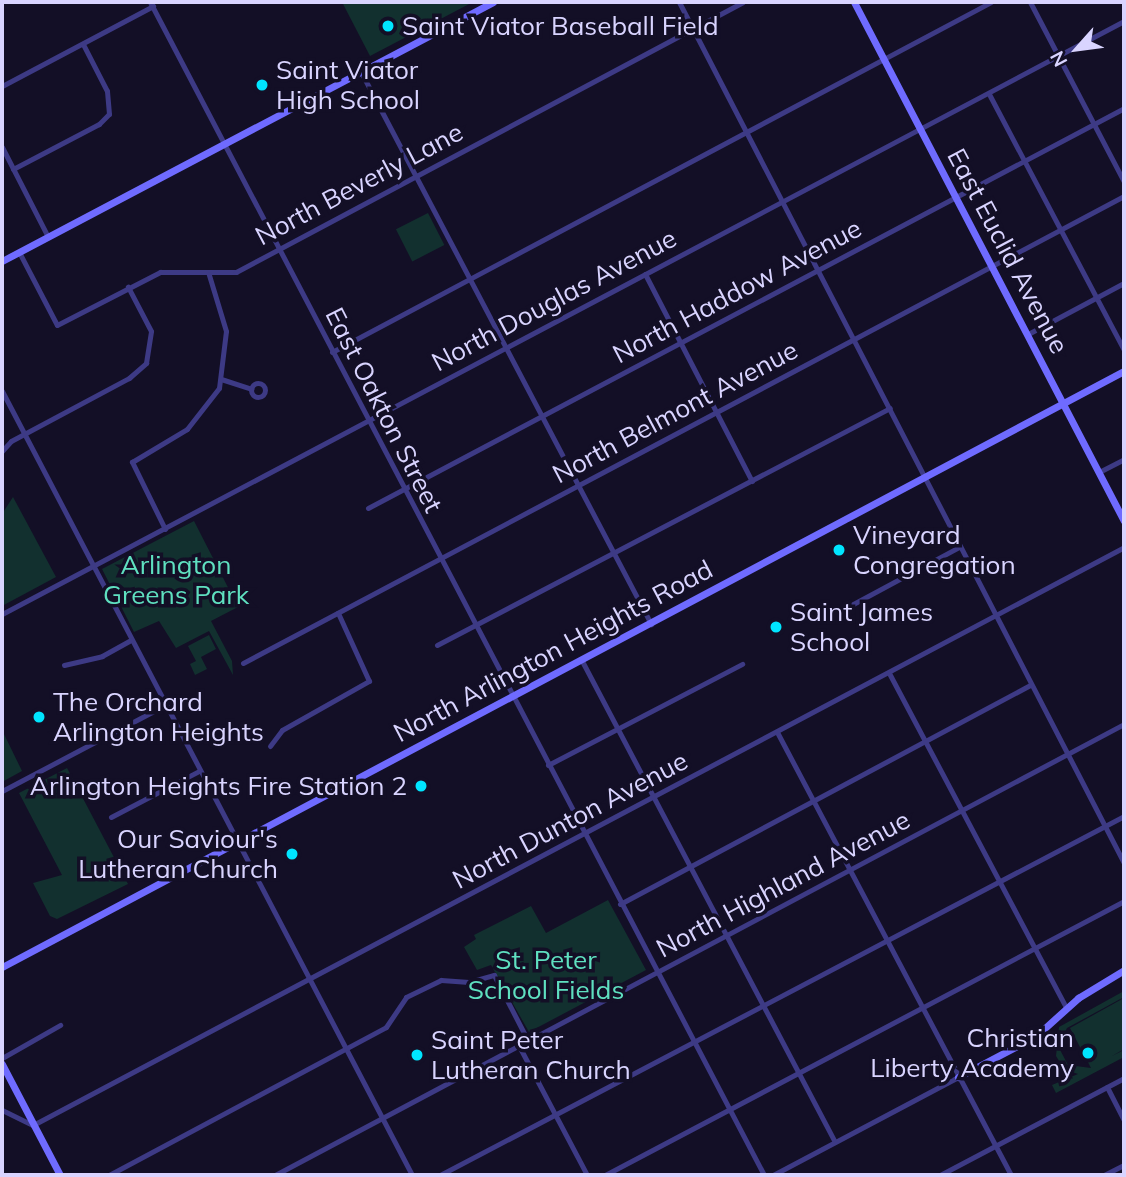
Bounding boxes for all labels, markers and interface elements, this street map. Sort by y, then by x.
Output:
place label: Saint Viator Baseball Field [402,10,718,42]
north arrow [1042,14,1112,84]
marker: Saint Viator Baseball Field [380,18,396,34]
text: N [1044,47,1072,71]
place label: Saint Viator High School [276,54,420,116]
marker: Saint Viator High School [254,77,270,93]
street label: North Beverly Lane [250,116,468,252]
street label: East Euclid Avenue [941,143,1075,359]
street label: North Haddow Avenue [607,212,867,370]
street label: North Douglas Avenue [426,222,682,378]
street label: East Oakton Street [319,302,449,518]
street label: North Belmont Avenue [547,334,803,490]
place label: Vineyard Congregation [853,519,1016,580]
marker: Vineyard Congregation [831,542,847,558]
park label: Arlington Greens Park [103,549,249,610]
street label: North Arlington Heights Road [388,553,718,749]
place label: Saint James School [790,596,933,658]
marker: Saint James School [768,619,784,635]
place label: The Orchard Arlington Heights [53,686,264,748]
marker: The Orchard Arlington Heights [31,709,47,725]
street label: North Dunton Avenue [447,745,693,895]
place label: Arlington Heights Fire Station 2 [30,770,407,802]
marker: Arlington Heights Fire Station 2 [413,778,429,794]
street label: North Highland Avenue [651,804,915,964]
place label: Our Saviour's Lutheran Church [78,823,278,884]
marker: Our Saviour's Lutheran Church [284,846,300,862]
park label: St. Peter School Fields [468,944,624,1006]
place label: Christian Liberty Academy [870,1022,1074,1084]
place label: Saint Peter Lutheran Church [431,1024,631,1086]
marker: Christian Liberty Academy [1080,1045,1096,1061]
marker: Saint Peter Lutheran Church [409,1047,425,1063]

